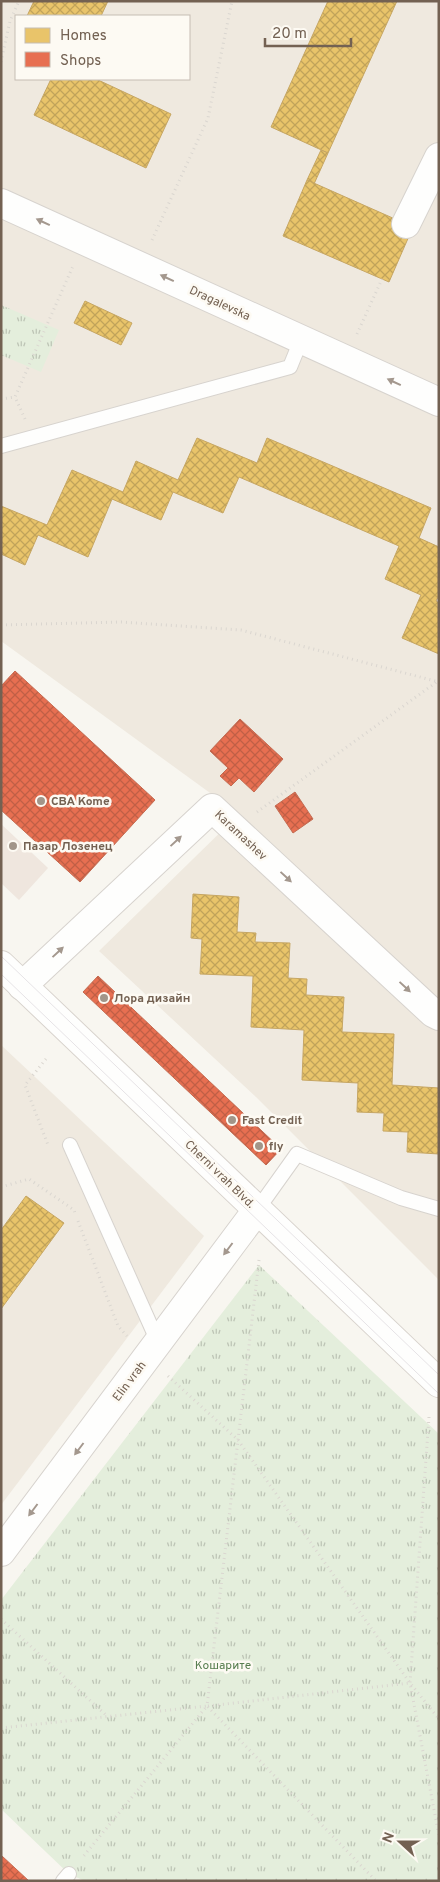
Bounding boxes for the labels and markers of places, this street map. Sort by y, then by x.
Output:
place label: CBA Kome [51,794,110,810]
marker: CBA Kome [35,795,47,807]
place label: Пазар Лозенец [23,839,113,855]
marker: Пазар Лозенец [7,840,19,852]
place label: Лора дизайн [114,991,190,1007]
marker: Лора дизайн [98,992,110,1004]
place label: Fast Credit [242,1113,303,1129]
marker: Fast Credit [226,1114,238,1126]
place label: fly [269,1139,284,1155]
marker: fly [253,1140,265,1152]

